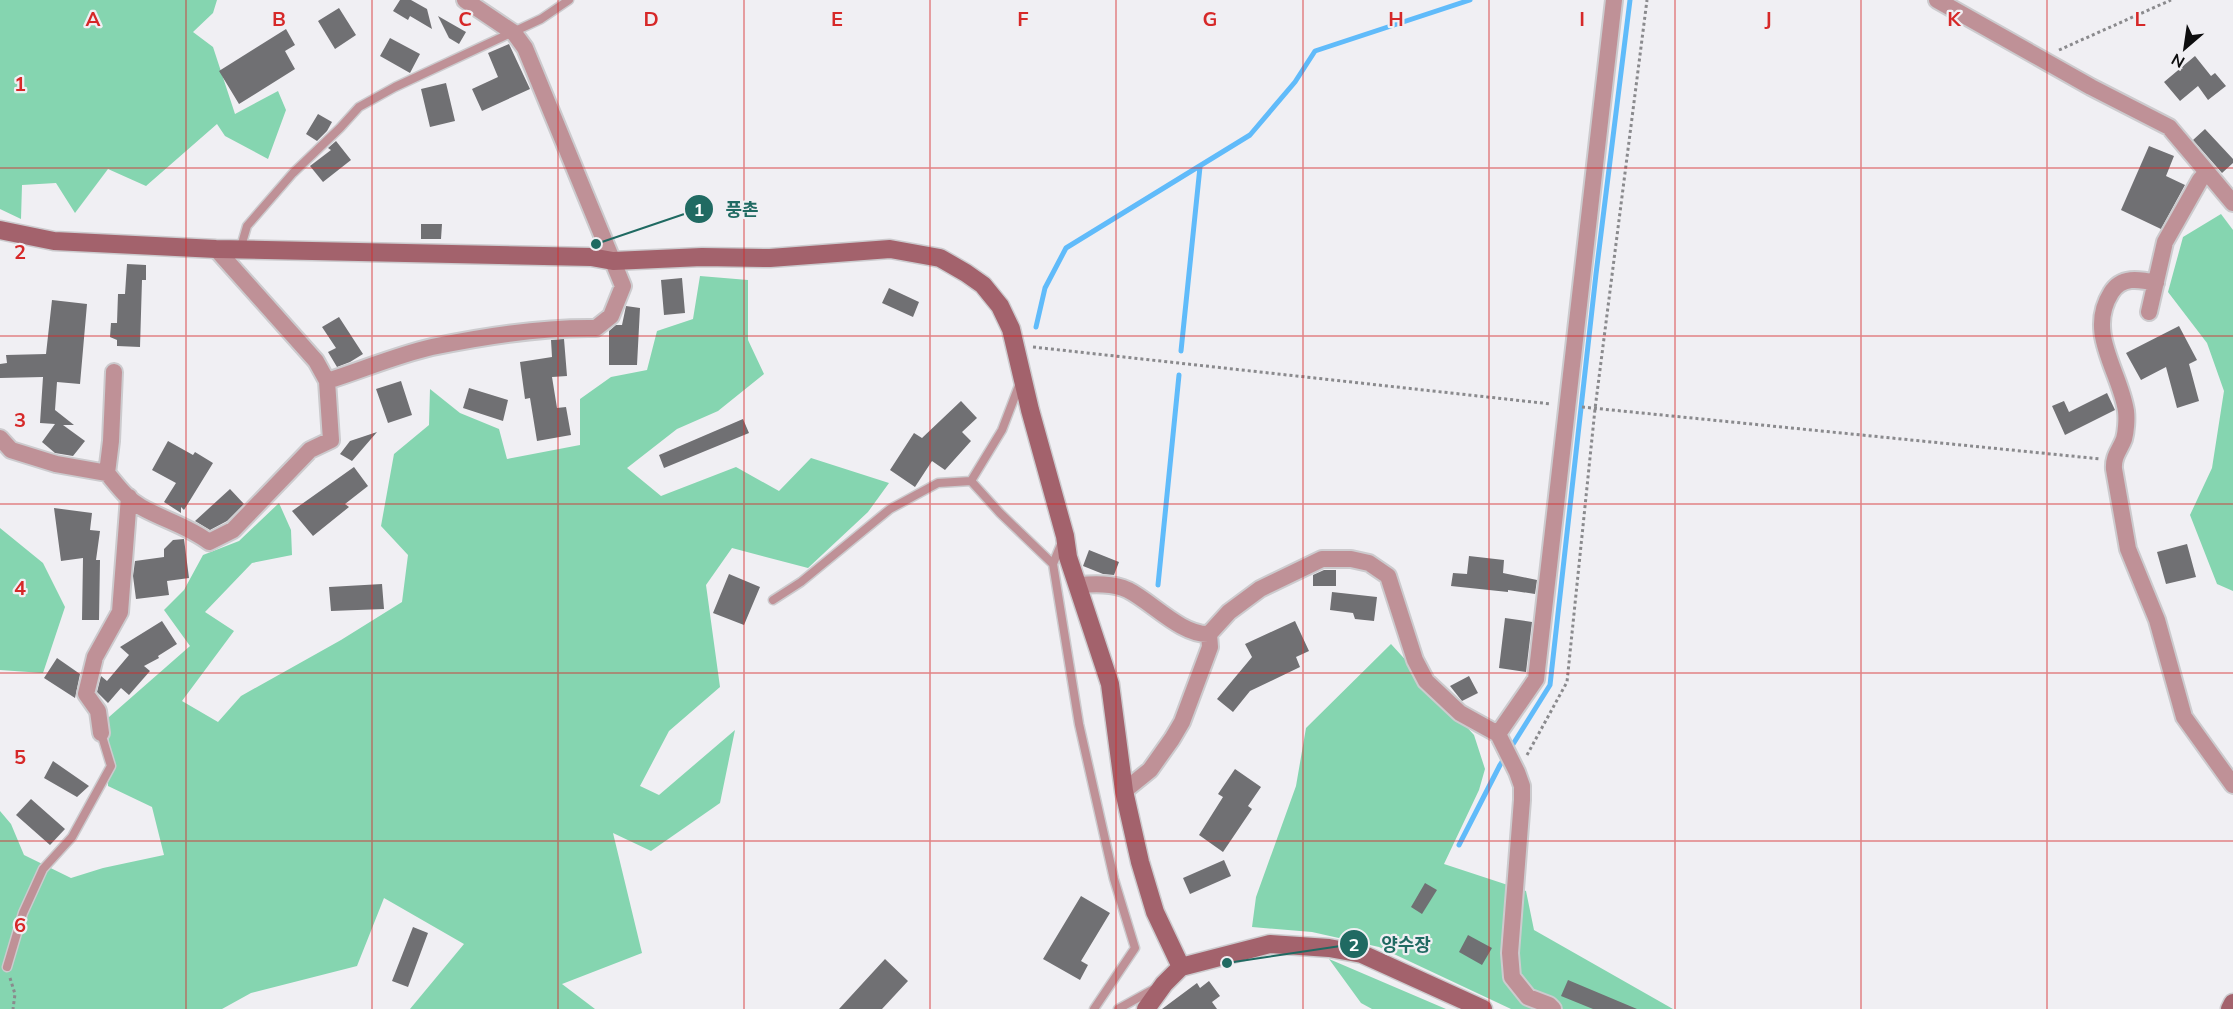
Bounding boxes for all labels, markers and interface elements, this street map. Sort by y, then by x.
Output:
text: A [86,6,101,31]
text: B [272,6,286,31]
text: C [458,6,472,31]
text: D [643,6,659,31]
text: E [831,6,843,31]
text: F [1017,6,1029,31]
text: G [1203,6,1217,31]
text: H [1388,6,1404,31]
text: I [1579,6,1585,31]
text: J [1764,6,1772,31]
text: K [1947,6,1961,31]
text: L [2134,6,2146,31]
north arrow [2155,18,2215,78]
text: N [2168,49,2188,73]
text: 1 [14,71,26,96]
callout: 풍촌 [684,191,771,227]
text: 1 [694,198,704,221]
text: 풍촌 [725,198,759,221]
text: 2 [14,239,26,264]
text: 3 [14,407,26,432]
text: 4 [14,575,26,600]
text: 5 [14,744,26,769]
text: 6 [14,912,26,937]
callout: 양수장 [1339,926,1443,962]
text: 2 [1349,933,1359,956]
text: 양수장 [1381,933,1431,956]

